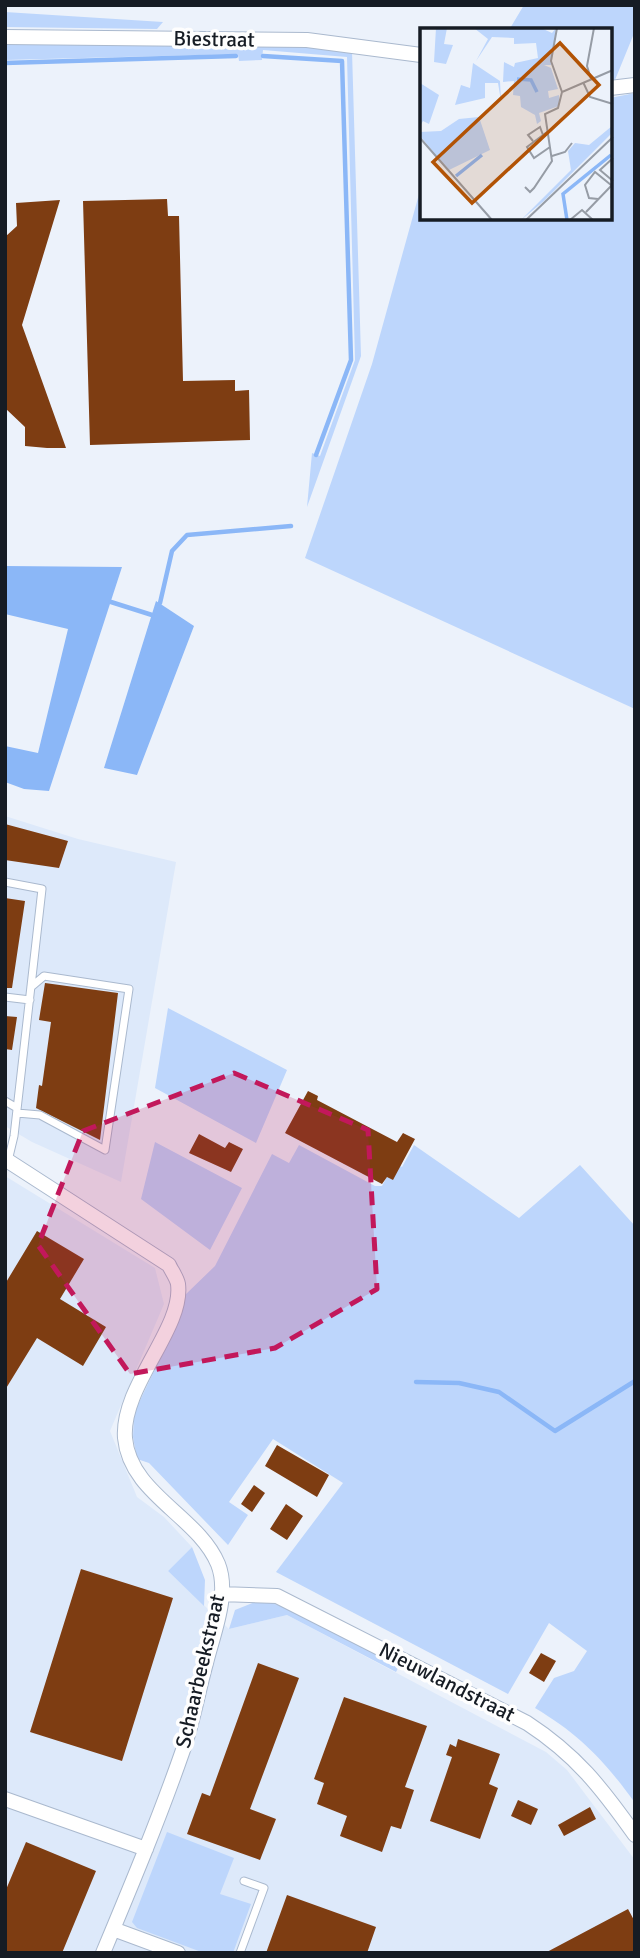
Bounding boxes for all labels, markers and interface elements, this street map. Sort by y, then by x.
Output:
street label: Biestraat [173,25,255,53]
inset map [420,28,612,220]
street label: Schaarbeekstraat [170,1591,230,1751]
street label: Nieuwlandstraat [375,1637,519,1727]

